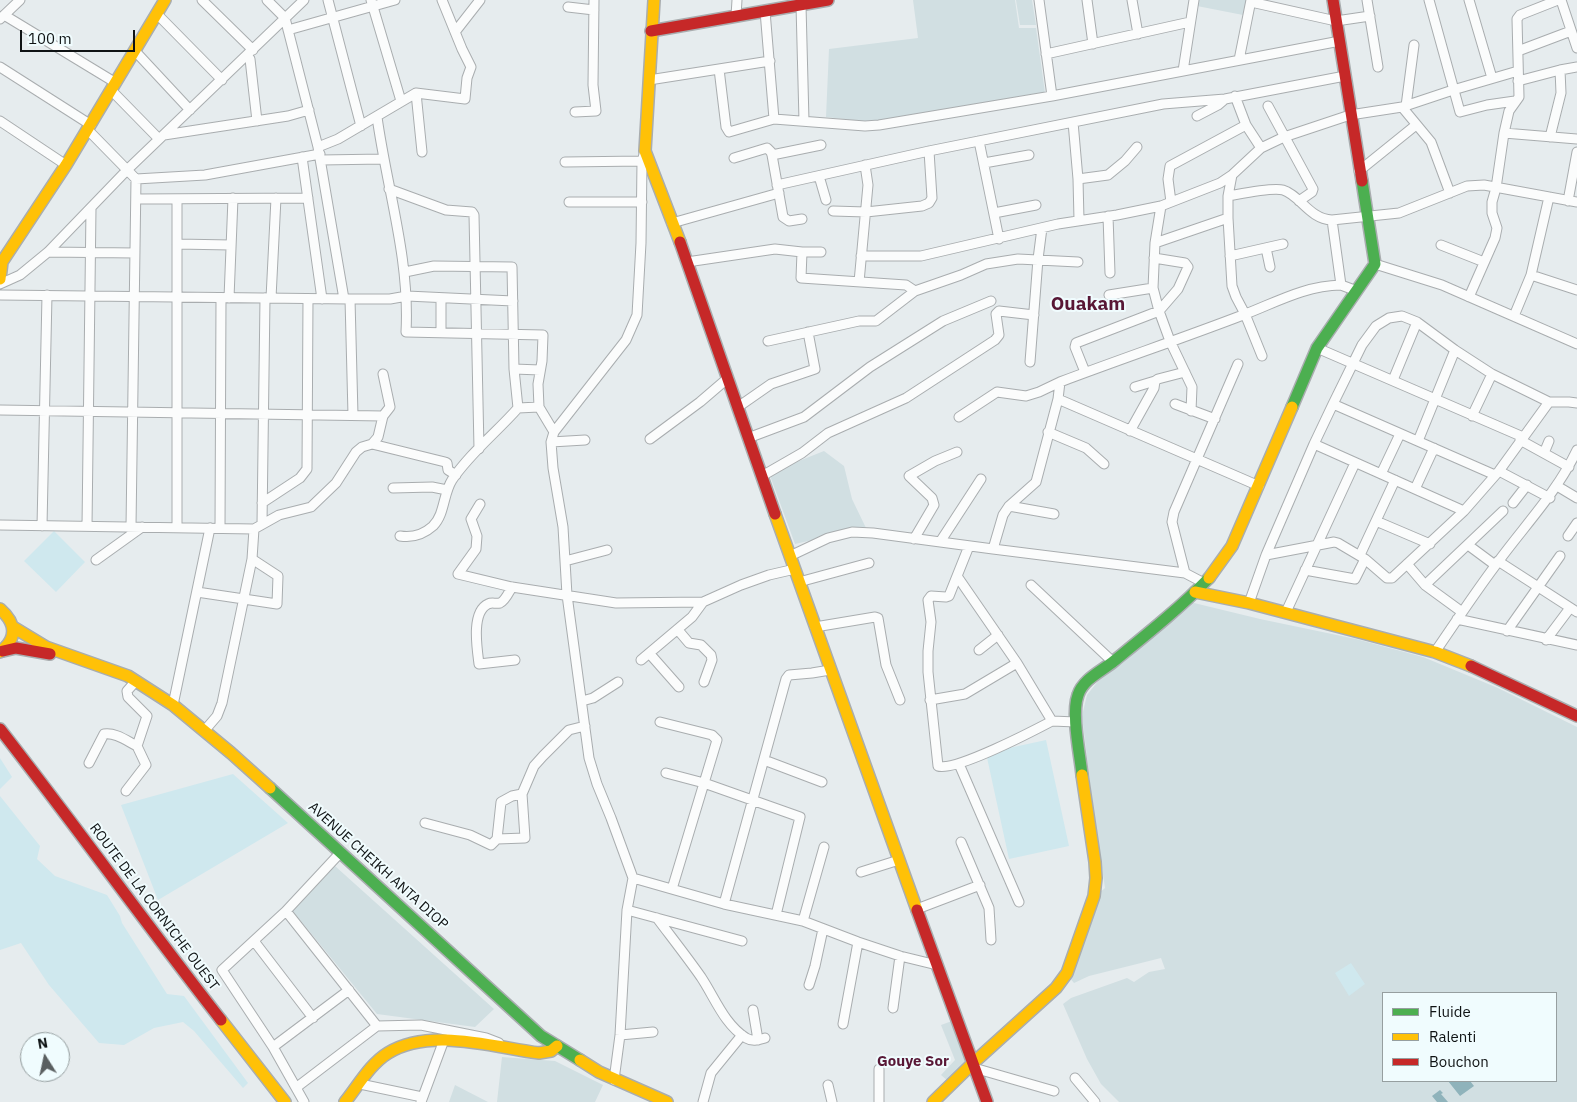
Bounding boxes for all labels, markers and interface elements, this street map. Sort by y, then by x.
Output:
scale bar [22,20,138,52]
text: 100 m [28,29,72,48]
district label: Ouakam [1051,294,1125,316]
street label: AVENUE CHEIKH ANTA DIOP [305,799,451,933]
street label: ROUTE DE LA CORNICHE OUEST [86,820,222,994]
legend [1382,992,1557,1082]
text: Fluide [1429,1002,1471,1021]
text: Ralenti [1429,1027,1476,1046]
north arrow [20,1032,70,1082]
text: N [36,1033,49,1053]
text: Bouchon [1429,1052,1489,1071]
district label: Gouye Sor [877,1053,949,1071]

